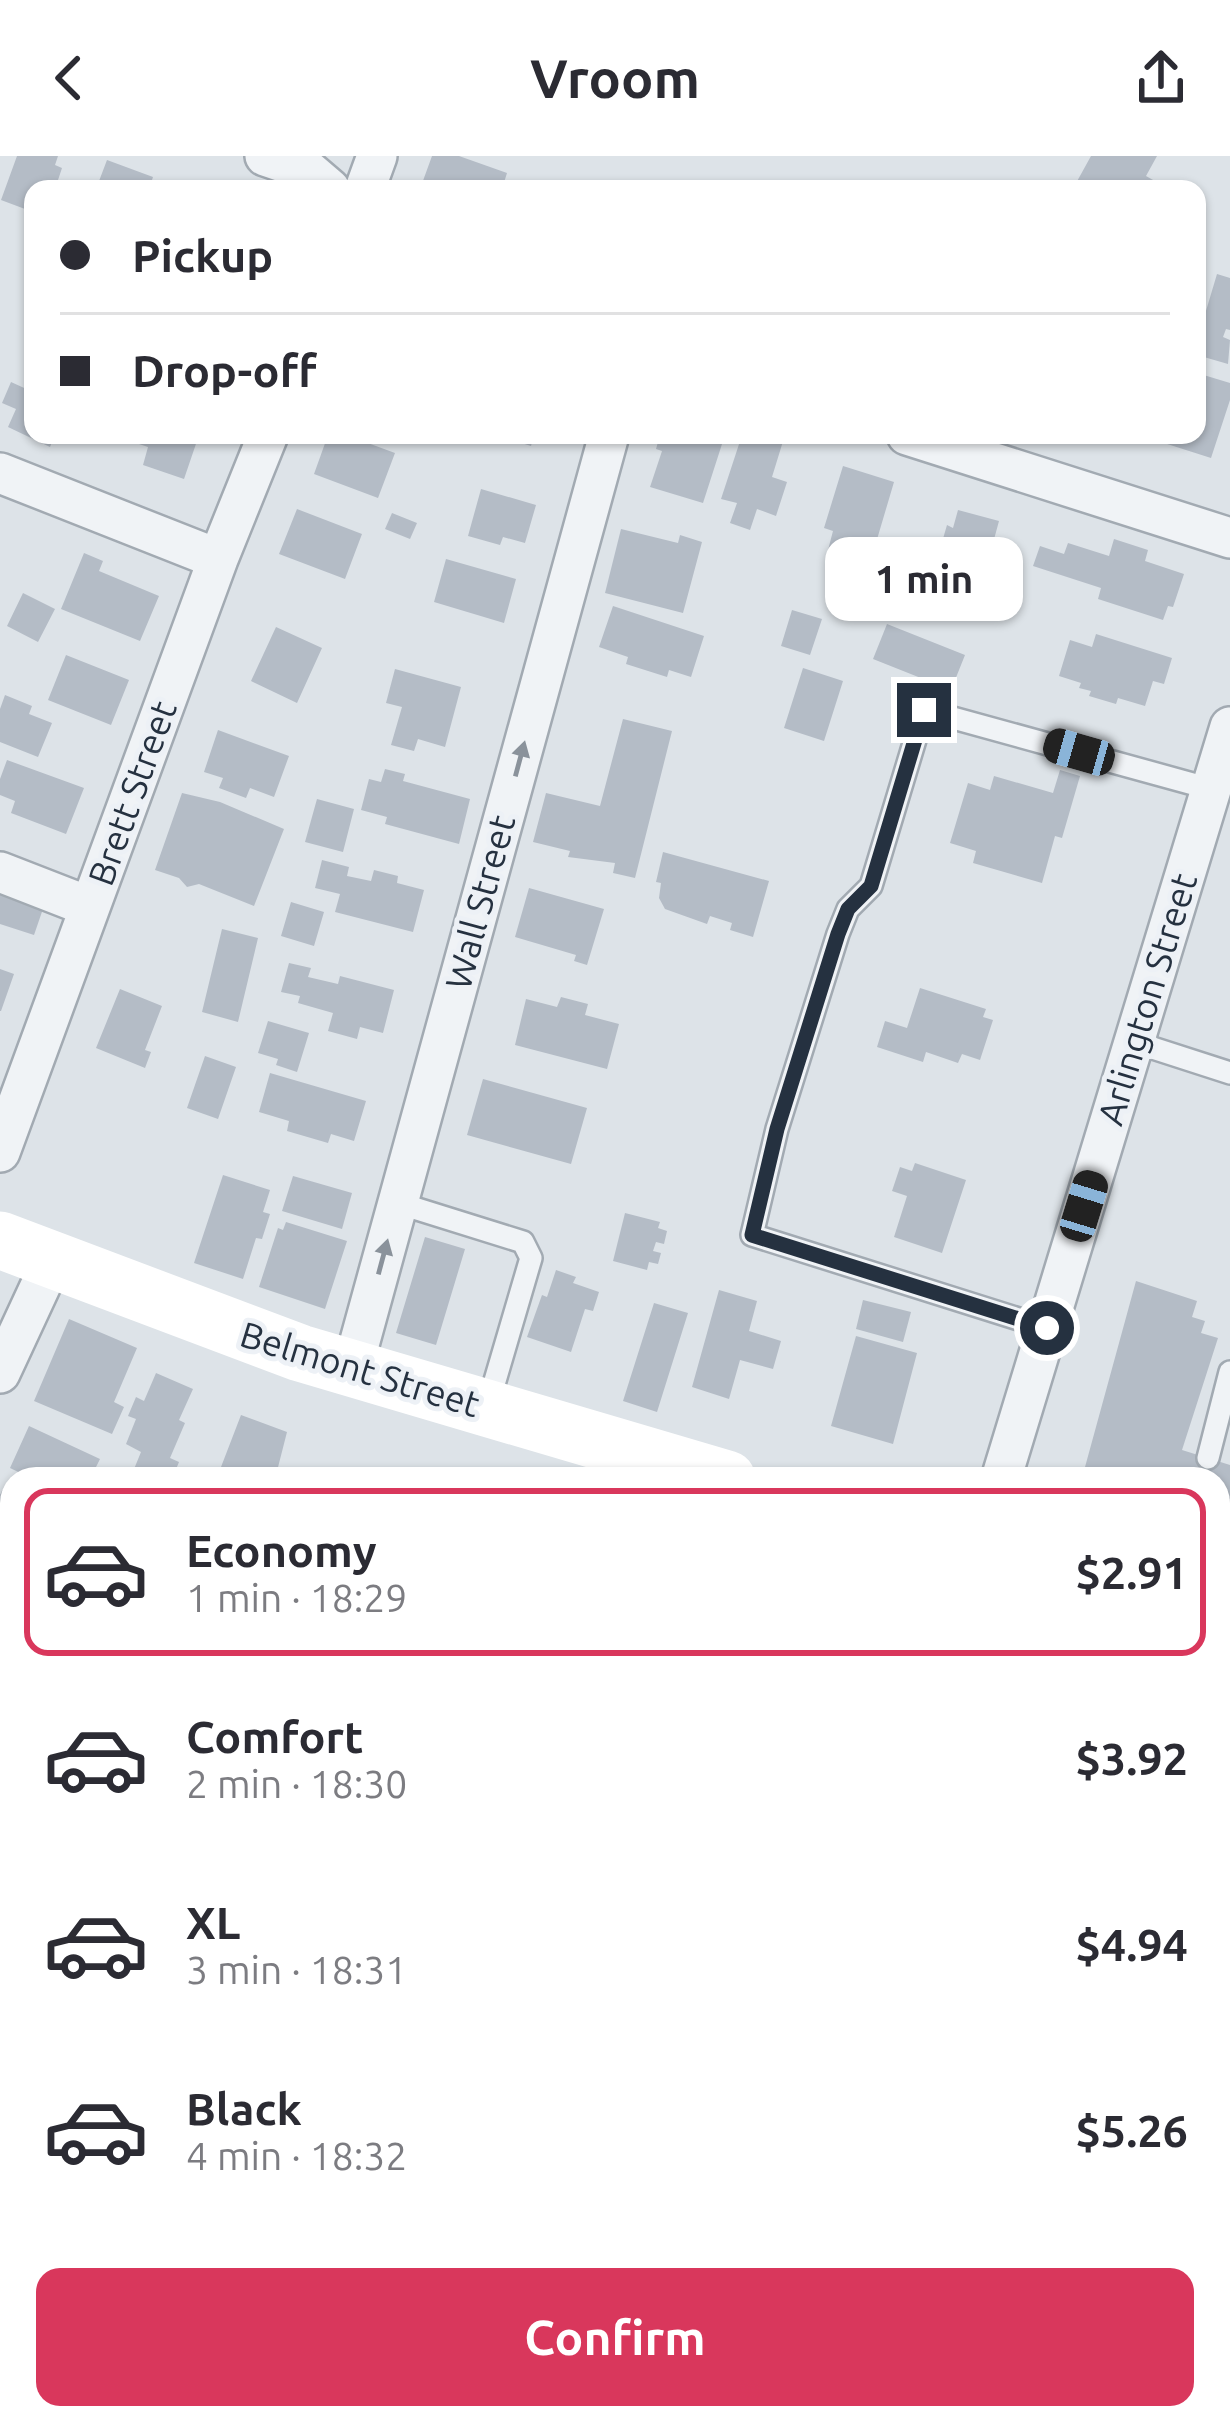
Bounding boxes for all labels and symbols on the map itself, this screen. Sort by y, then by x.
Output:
callout: 1 min [825,536,1023,620]
route end [897,683,951,737]
street label: Brett Street [79,695,184,891]
car [1039,725,1119,779]
one-way arrow [511,740,530,777]
street label: Wall Street [437,810,522,993]
street label: Arlington Street [1089,868,1204,1130]
car [1056,1166,1112,1246]
one-way arrow [375,1238,394,1275]
route start [1020,1301,1074,1355]
street label: Belmont Street [236,1313,485,1424]

